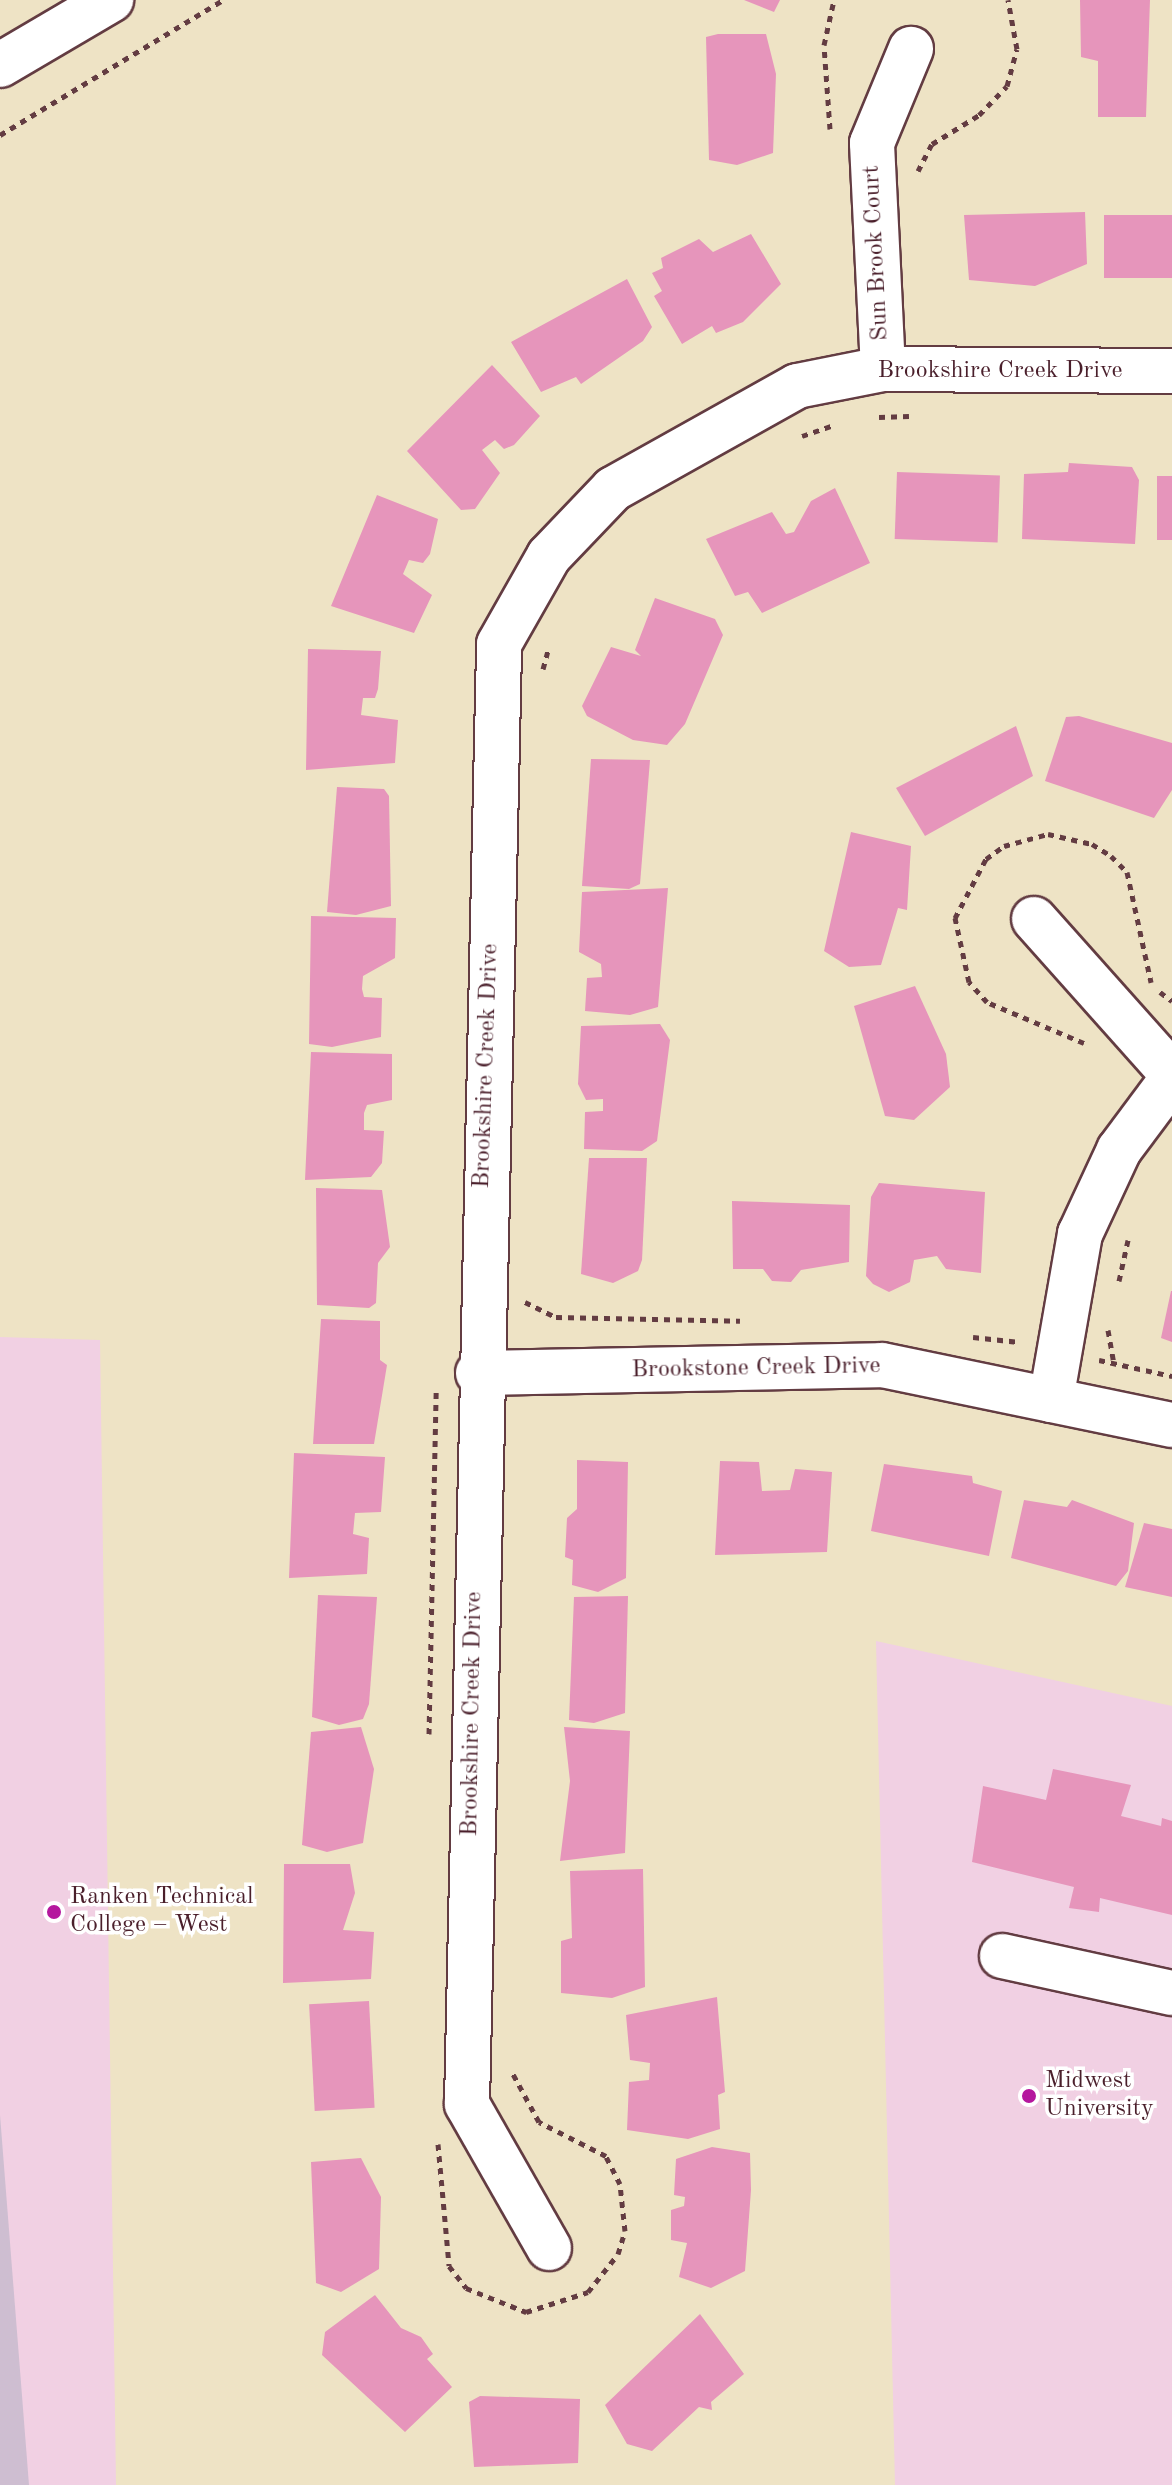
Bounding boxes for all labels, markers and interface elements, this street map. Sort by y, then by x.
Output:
street label: Sun Brook Court [858,164,896,342]
street label: Brookshire Creek Drive [877,358,1123,386]
street label: Brookshire Creek Drive [468,943,506,1189]
street label: Brookstone Creek Drive [631,1352,881,1386]
street label: Brookshire Creek Drive [456,1591,490,1837]
place label: Ranken Technical College – West [70,1884,254,1940]
marker: Ranken Technical College – West [45,1903,63,1921]
place label: Midwest University [1045,2068,1154,2124]
marker: Midwest University [1020,2087,1038,2105]

